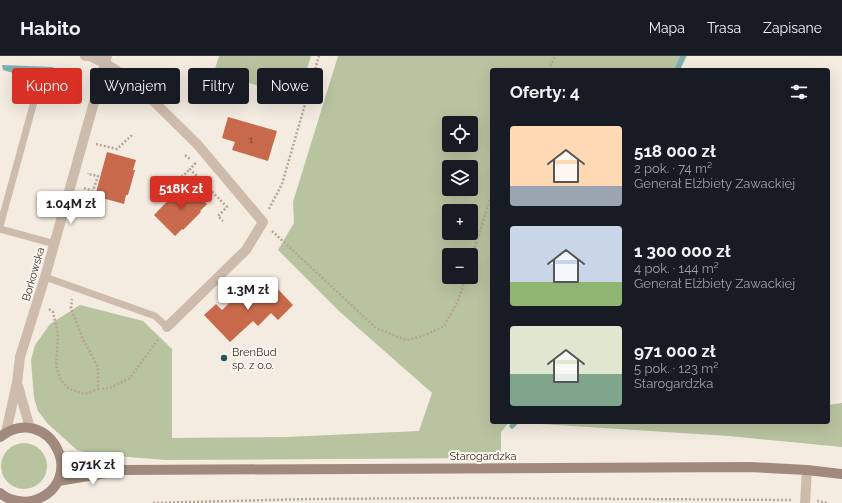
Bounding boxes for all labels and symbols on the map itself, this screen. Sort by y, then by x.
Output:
house number: 1 [249,135,253,145]
pin: 518K zł [144,176,218,210]
pin: 1.04M zł [30,191,112,225]
street label: Borkowska [20,246,47,303]
pin: 1.3M zł [211,277,285,311]
place label: BrenBud sp. z o.o. [232,346,277,372]
marker: BrenBud sp. z o.o. [219,353,229,363]
street label: Starogardzka [449,450,517,463]
pin: 971K zł [56,452,130,486]

